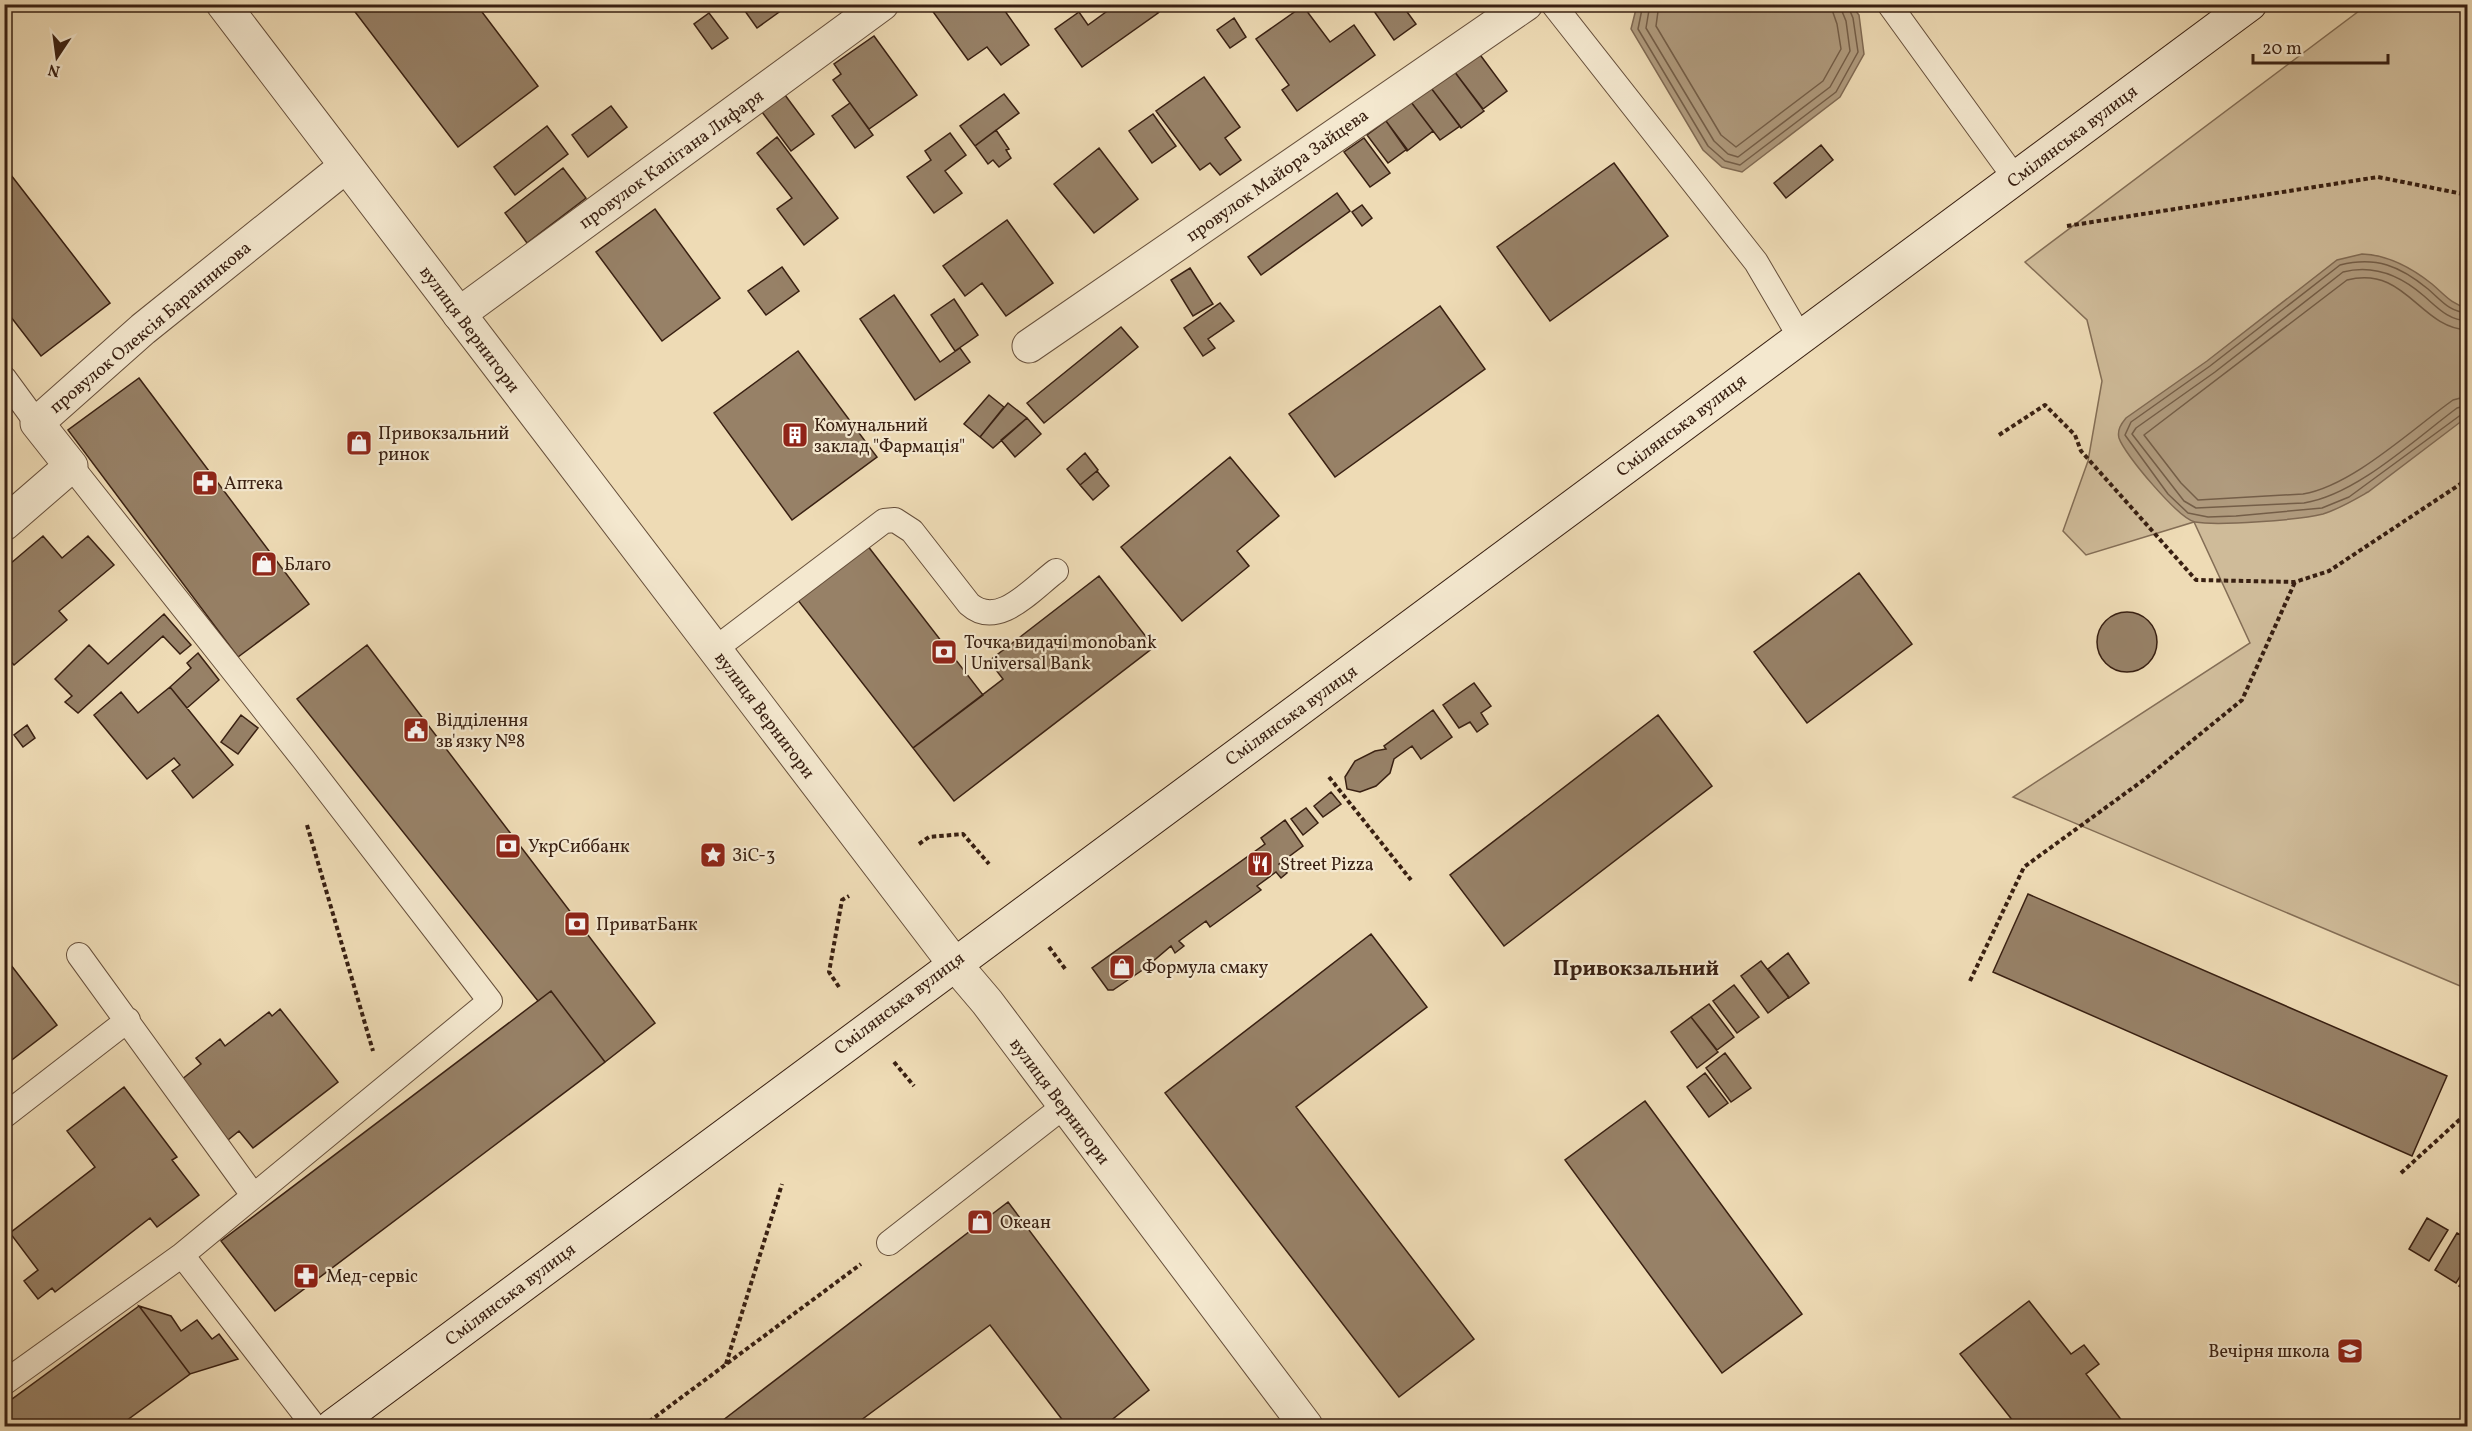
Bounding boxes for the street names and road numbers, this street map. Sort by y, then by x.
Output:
street label: Смілянська вулиця [2002,80,2143,195]
street label: провулок Капітана Лифаря [574,85,769,236]
street label: провулок Майора Зайцева [1182,104,1374,249]
street label: провулок Олексія Баранникова [45,236,257,420]
street label: вулиця Вернигори [413,261,525,399]
street label: Смілянська вулиця [1611,369,1752,484]
street label: вулиця Вернигори [708,647,820,785]
street label: Смілянська вулиця [1221,660,1363,773]
street label: Смілянська вулиця [829,947,970,1062]
street label: вулиця Вернигори [1003,1033,1115,1171]
street label: Смілянська вулиця [440,1238,581,1353]

